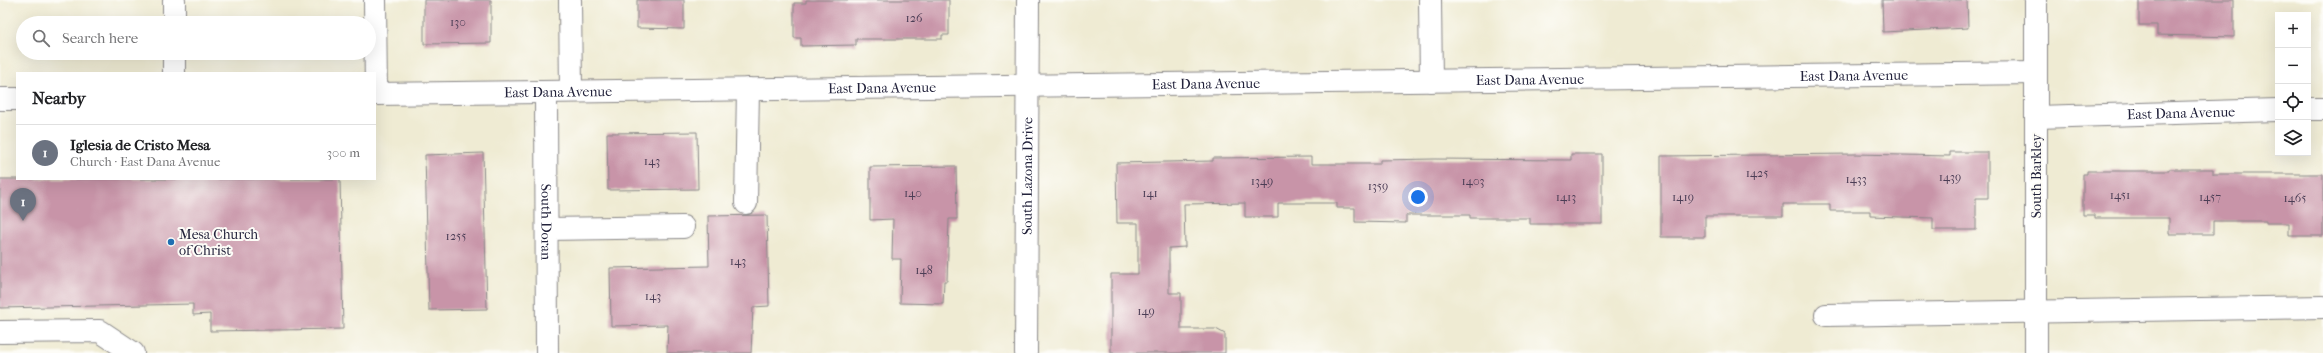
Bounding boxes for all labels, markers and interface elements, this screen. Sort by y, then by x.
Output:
house number: 126 [906,11,923,25]
map controls [2275,12,2311,156]
button: + [2275,12,2311,48]
house number: 130 [450,15,466,29]
search box [16,16,376,60]
icon: search [30,27,52,49]
text: Search here [62,29,138,47]
button: − [2275,48,2311,84]
street label: East Dana Avenue [1800,67,1908,85]
street label: East Dana Avenue [1476,71,1584,89]
street label: East Dana Avenue [1152,75,1260,93]
street label: East Dana Avenue [828,79,936,97]
street label: East Dana Avenue [504,83,612,101]
button: locate [2275,84,2311,120]
text: Nearby [32,88,86,108]
street label: East Dana Avenue [2127,103,2235,123]
street label: South Lazona Drive [1019,117,1036,235]
button: layers [2275,120,2311,156]
street label: South Barkley [2028,133,2045,218]
text: Iglesia de Cristo Mesa [70,136,210,154]
text: 1 [43,145,47,160]
text: 300 m [327,145,360,160]
text: Church · East Dana Avenue [70,154,220,169]
house number: 143 [644,154,660,168]
house number: 1425 [1746,166,1768,180]
house number: 1439 [1939,170,1961,184]
house number: 1433 [1845,172,1867,186]
house number: 1349 [1251,174,1273,188]
house number: 1403 [1462,174,1485,188]
house number: 1359 [1368,179,1388,193]
street label: South Doran [537,184,555,260]
house number: 140 [904,186,922,200]
house number: 141 [1142,186,1158,200]
your location [1408,187,1428,207]
pin: 1 [10,188,36,221]
house number: 1451 [2110,188,2130,202]
house number: 1413 [1556,190,1576,204]
house number: 1419 [1672,190,1694,204]
house number: 1457 [2199,190,2221,204]
house number: 1465 [2283,191,2307,205]
place label: Mesa Church of Christ [179,226,258,259]
house number: 1255 [446,229,466,243]
marker: Mesa Church of Christ [166,237,176,247]
house number: 143 [730,254,746,268]
house number: 148 [915,263,933,277]
house number: 143 [645,289,661,303]
house number: 149 [1137,304,1155,318]

